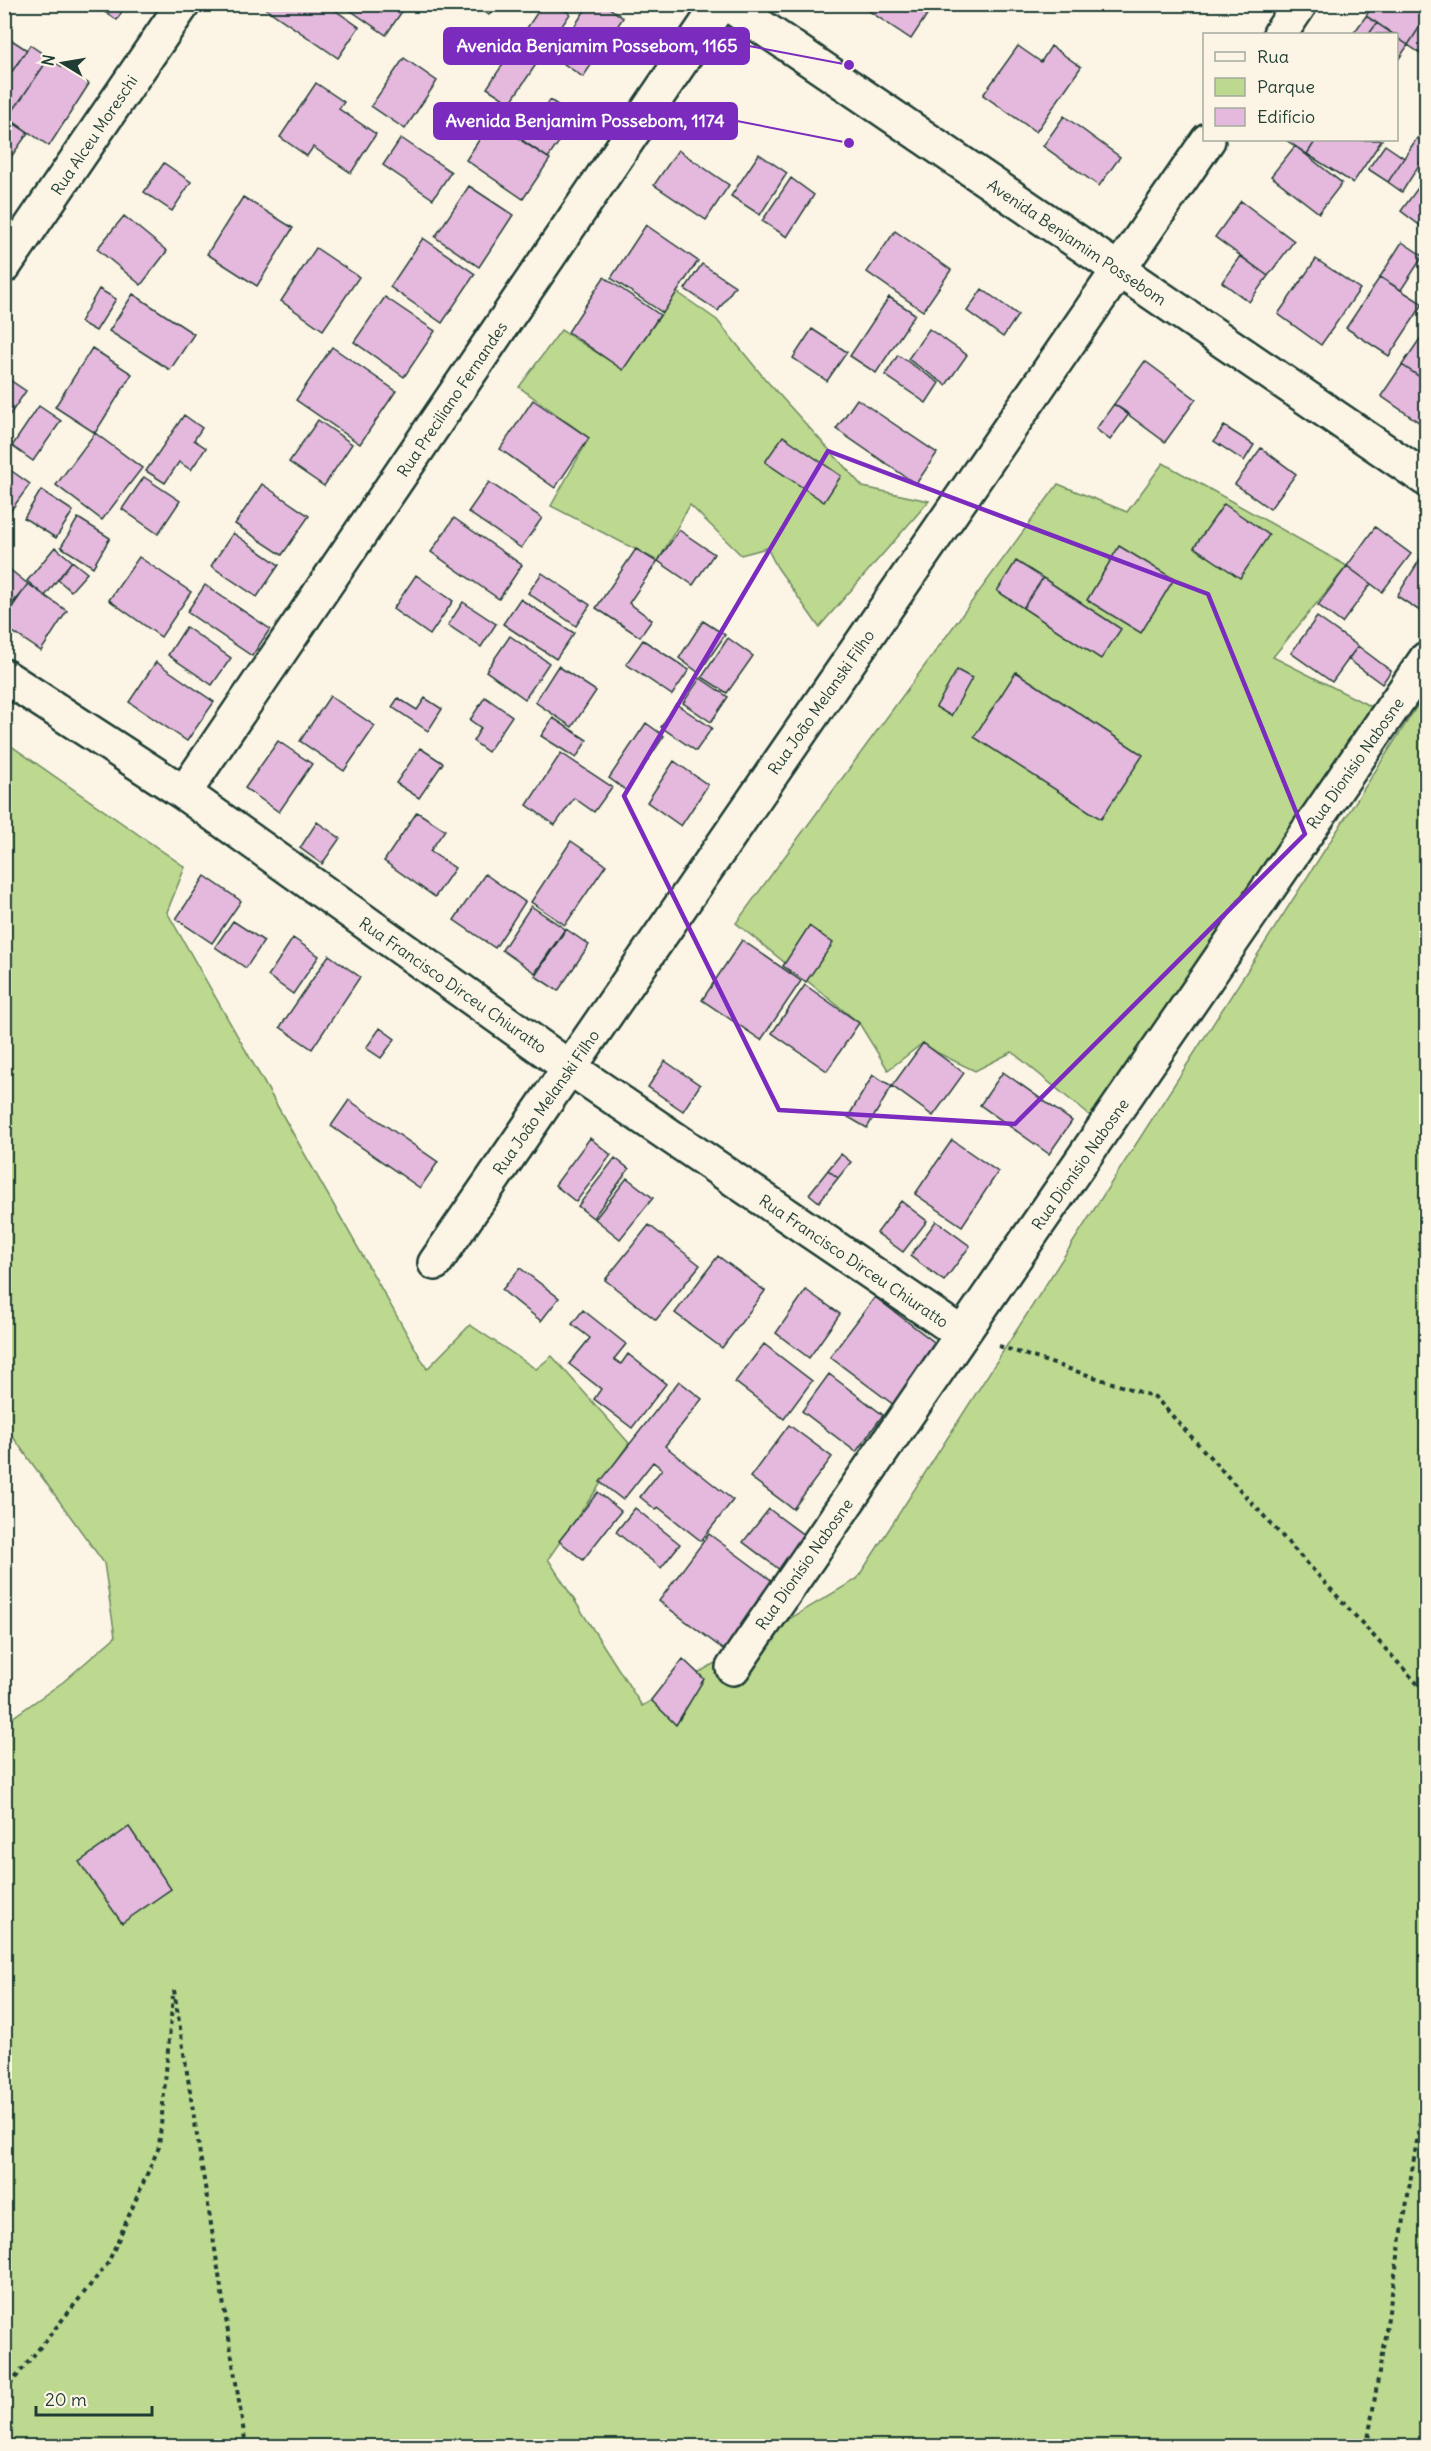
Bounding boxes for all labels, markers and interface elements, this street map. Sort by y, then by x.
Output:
callout: Avenida Benjamim Possebom, 1165 [444,28,749,64]
north arrow [33,33,93,93]
legend [1203,33,1398,141]
text: Avenida Benjamim Possebom, 1165 [456,34,738,57]
text: Rua [1257,45,1289,68]
text: N [37,53,59,67]
street label: Rua Alceu Moreschi [46,71,142,199]
text: Parque [1257,75,1315,98]
callout: Avenida Benjamim Possebom, 1174 [434,103,737,139]
text: Edifício [1257,105,1315,128]
text: Avenida Benjamim Possebom, 1174 [445,109,725,132]
street label: Avenida Benjamim Possebom [984,175,1170,309]
street label: Rua Preciliano Fernandes [393,318,511,480]
street label: Rua João Melanski Filho [763,626,879,778]
street label: Rua Dionísio Nabosne [1302,693,1408,833]
street label: Rua Francisco Dirceu Chiuratto [355,913,551,1057]
street label: Rua João Melanski Filho [488,1026,604,1178]
street label: Rua Dionísio Nabosne [1027,1094,1133,1234]
street label: Rua Francisco Dirceu Chiuratto [755,1190,953,1332]
street label: Rua Dionísio Nabosne [751,1494,857,1634]
scale bar [36,2379,152,2417]
text: 20 m [45,2388,87,2411]

